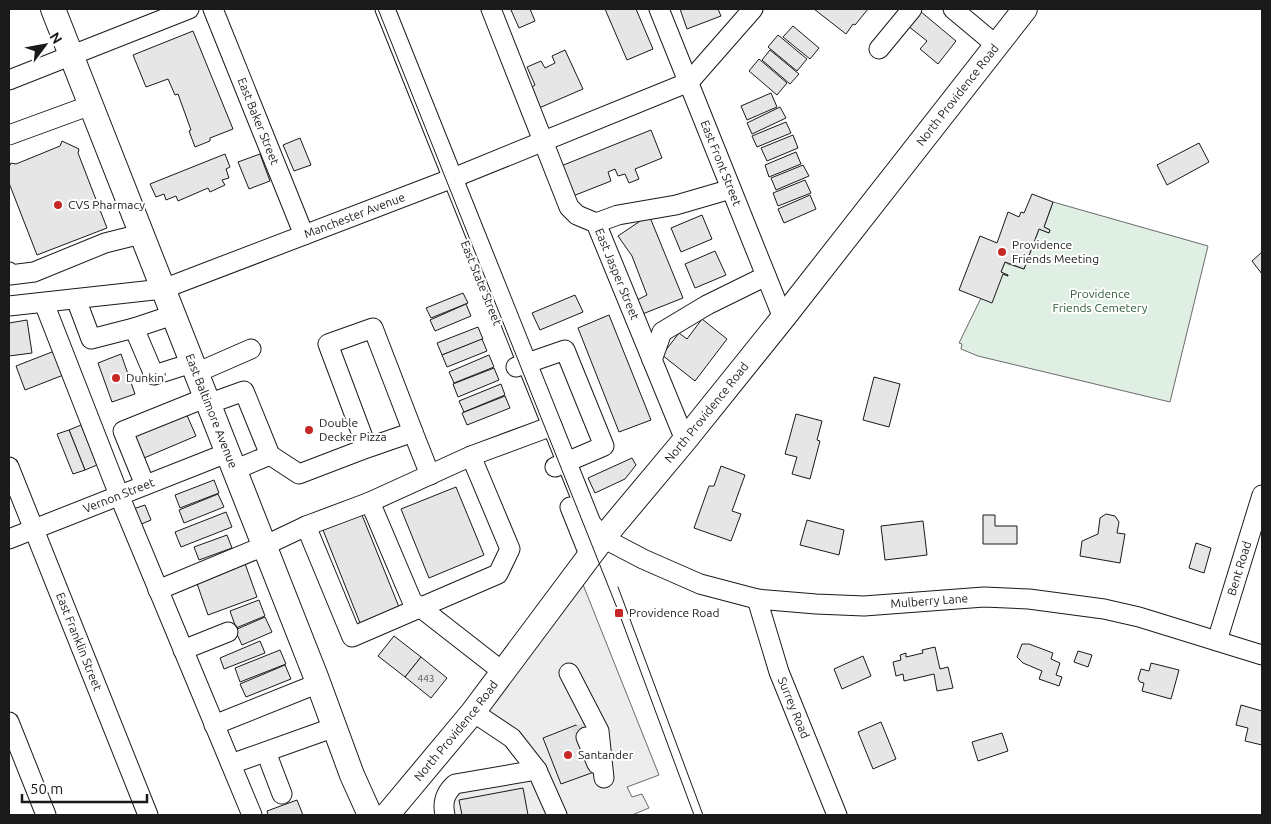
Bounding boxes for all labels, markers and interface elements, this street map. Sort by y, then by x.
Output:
north arrow [20,20,70,70]
text: N [46,29,66,47]
street label: North Providence Road [914,41,1001,148]
street label: East Baker Street [235,76,282,167]
street label: East Front Street [698,118,744,208]
street label: Manchester Avenue [302,190,407,240]
place label: CVS Pharmacy [68,198,145,211]
marker: CVS Pharmacy [52,199,64,211]
street label: East Jasper Street [593,226,642,322]
place label: Providence Friends Meeting [1012,238,1099,265]
street label: East State Street [459,239,505,327]
marker: Providence Friends Meeting [996,246,1008,258]
park label: Providence Friends Cemetery [1053,287,1148,314]
street label: East Baltimore Avenue [183,352,240,470]
street label: North Providence Road [662,360,751,465]
place label: Dunkin' [126,371,167,384]
marker: Dunkin' [110,372,122,384]
place label: Double Decker Pizza [319,416,387,443]
marker: Double Decker Pizza [303,424,315,436]
street label: Vernon Street [81,475,156,515]
street label: Bent Road [1224,539,1253,597]
street label: East Franklin Street [54,590,105,693]
street label: Mulberry Lane [890,591,968,610]
place label: Providence Road [629,606,720,619]
marker: Providence Road [613,607,625,619]
house number: 443 [418,673,434,684]
street label: Surrey Road [776,675,812,740]
street label: North Providence Road [411,678,500,783]
place label: Santander [578,748,634,761]
marker: Santander [562,749,574,761]
scale bar [22,772,148,804]
text: 50 m [30,780,63,797]

